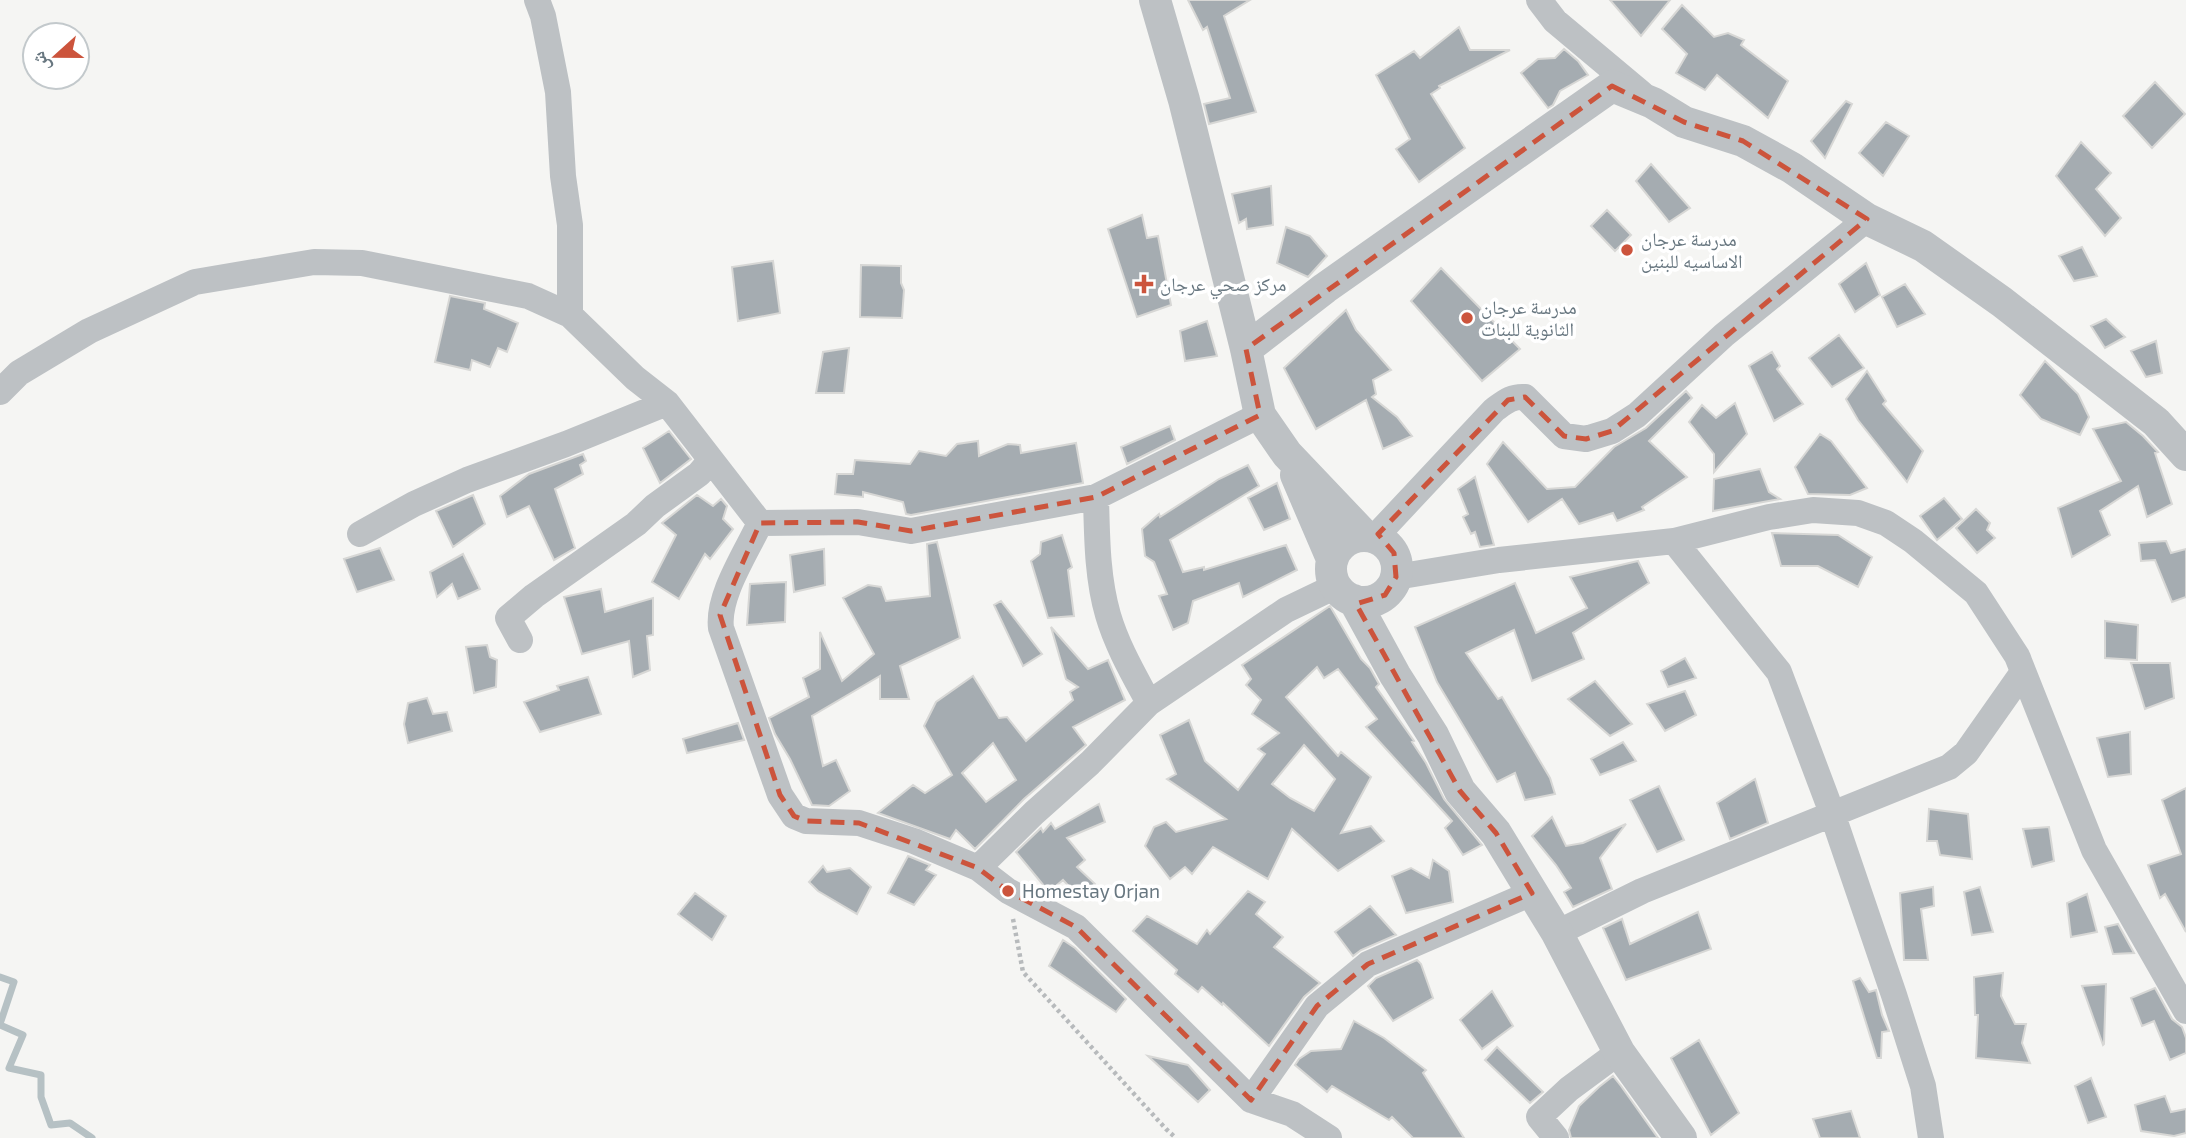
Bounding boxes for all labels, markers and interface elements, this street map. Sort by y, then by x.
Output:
north arrow [21,21,91,91]
text: ش [25,48,55,76]
place label: مدرسة عرجان الاساسيه للبنين [1641,227,1743,273]
marker: مدرسة عرجان الاساسيه للبنين [1619,242,1635,258]
place label: مركز صحي عرجان [1160,272,1286,300]
marker: مركز صحي عرجان [1134,274,1154,294]
place label: مدرسة عرجان الثانوية للبنات [1481,295,1577,341]
marker: مدرسة عرجان الثانوية للبنات [1459,310,1475,326]
place label: Homestay Orjan [1022,879,1160,902]
marker: Homestay Orjan [1000,883,1016,899]

